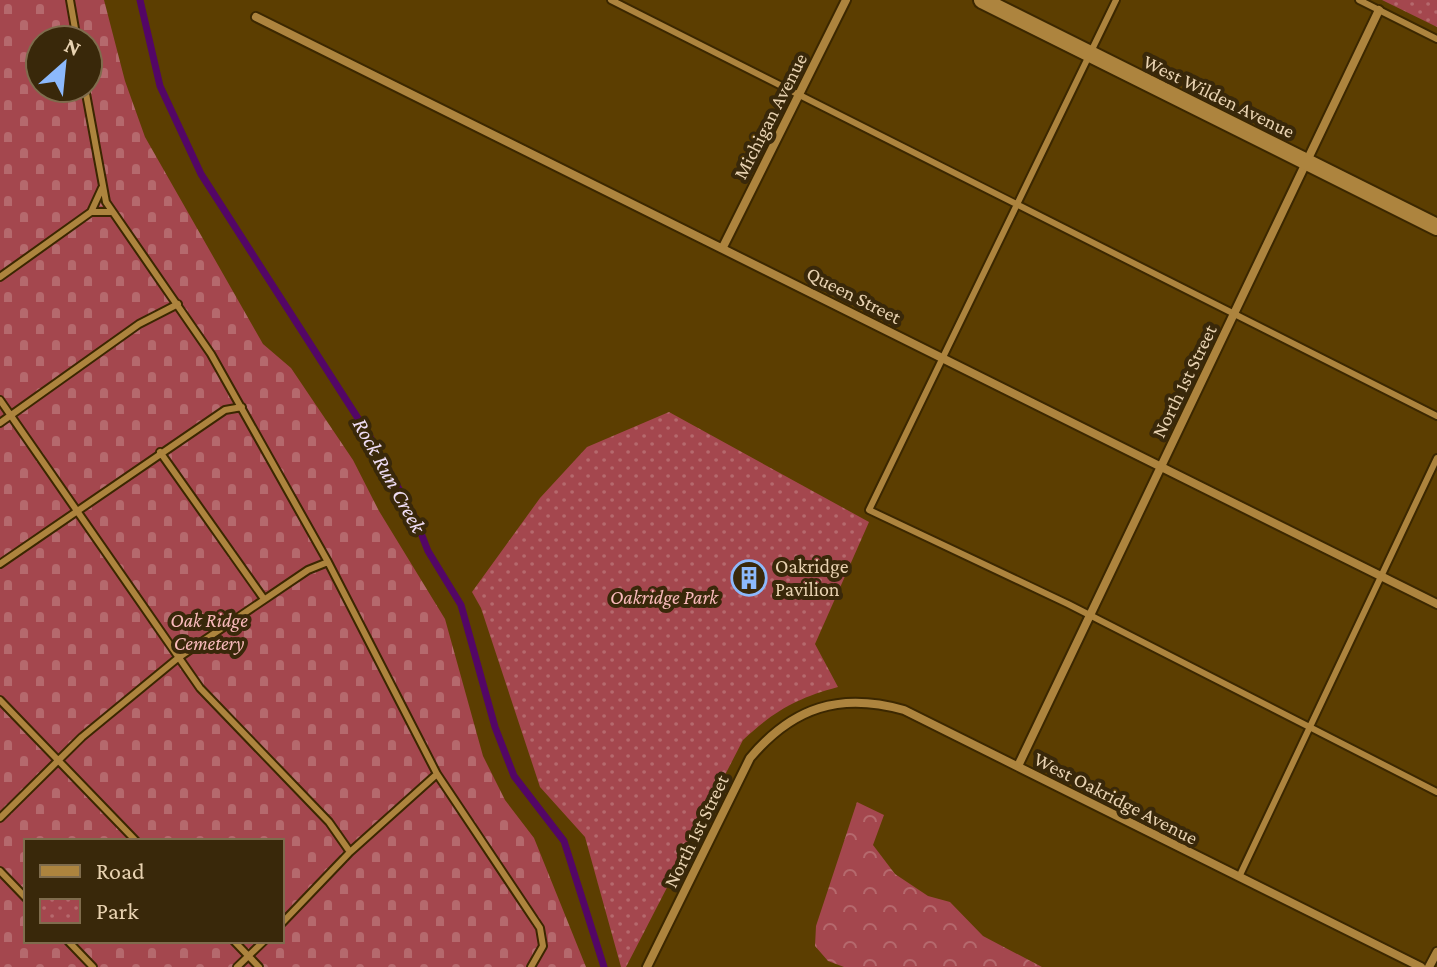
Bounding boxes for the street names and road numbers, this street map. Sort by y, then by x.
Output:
street label: Michigan Avenue [729,49,812,183]
street label: West Wilden Avenue [1140,50,1299,142]
street label: Queen Street [803,262,905,328]
street label: North 1st Street [1147,321,1221,441]
street label: West Oakridge Avenue [1030,747,1202,850]
street label: North 1st Street [659,771,733,891]

